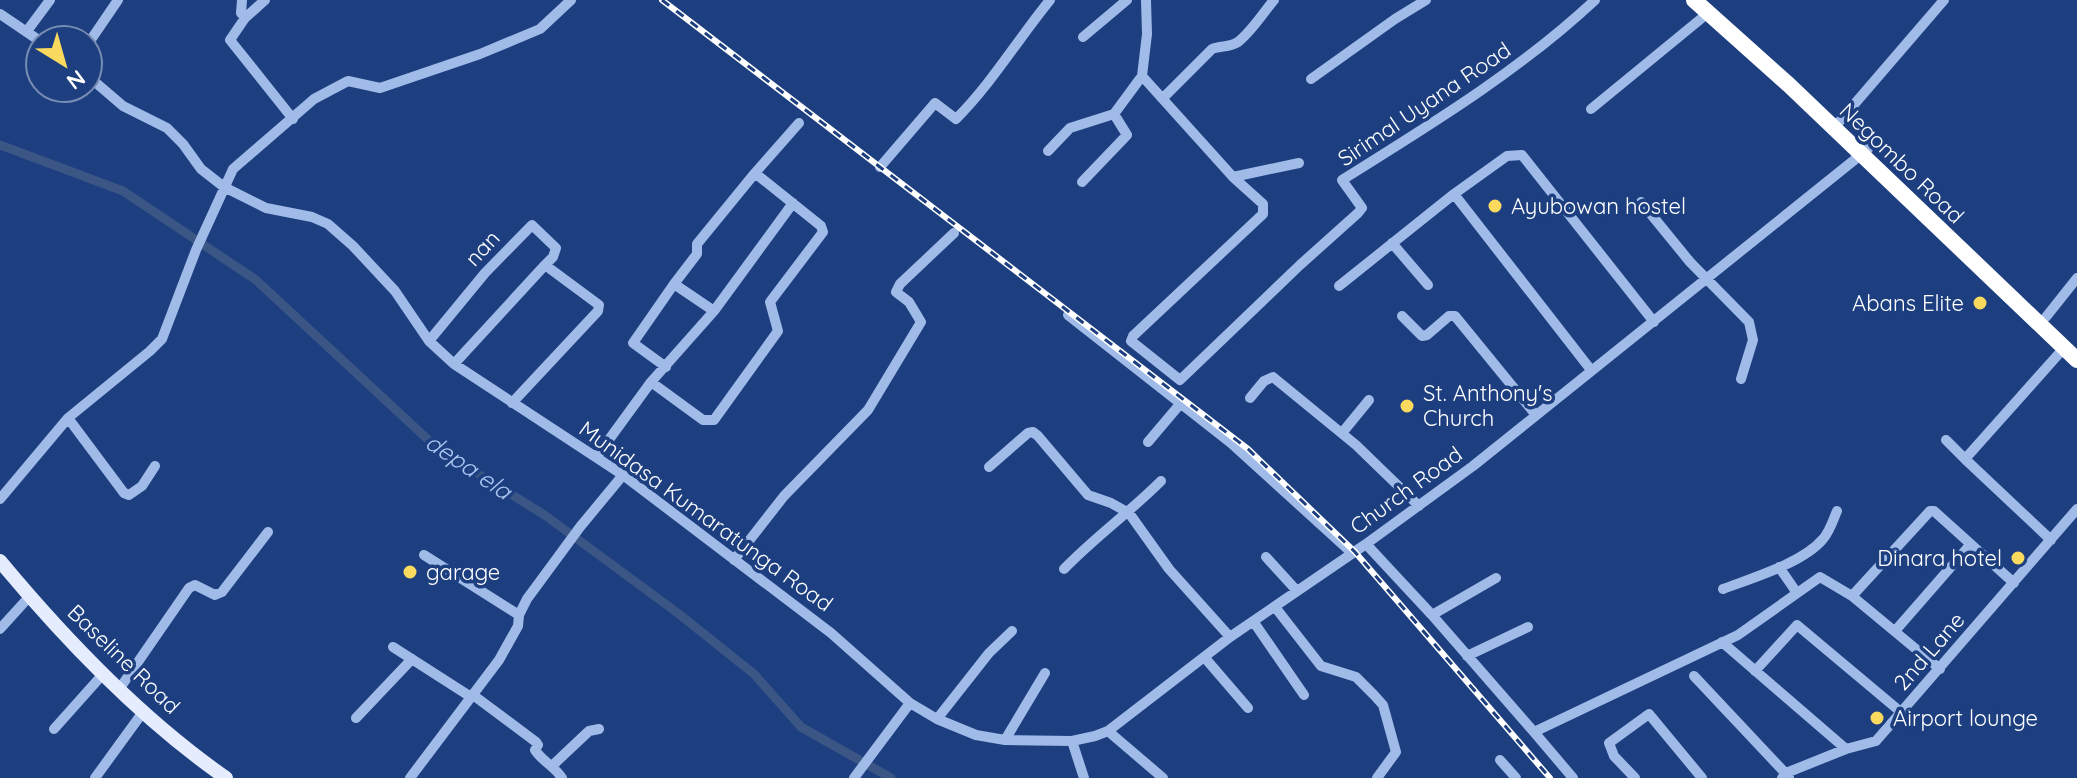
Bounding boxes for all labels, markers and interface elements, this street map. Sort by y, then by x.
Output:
north arrow [24,24,104,104]
street label: Sirimal Uyana Road [1332,36,1516,172]
text: N [61,64,91,96]
street label: Negombo Road [1834,97,1970,229]
place label: Ayubowan hostel [1511,192,1686,220]
marker: Ayubowan hostel [1486,197,1504,215]
street label: nan [459,224,505,272]
place label: Abans Elite [1852,289,1964,317]
marker: Abans Elite [1971,294,1989,312]
place label: St. Anthony's Church [1423,379,1553,432]
marker: St. Anthony's Church [1398,397,1416,415]
street label: Munidasa Kumaratunga Road [574,414,838,618]
water label: depa ela [420,426,519,506]
street label: Church Road [1344,440,1468,540]
place label: Dinara hotel [1877,544,2002,572]
marker: Dinara hotel [2009,549,2027,567]
place label: garage [426,558,500,586]
marker: garage [401,563,419,581]
street label: Baseline Road [62,598,186,720]
street label: 2nd Lane [1887,606,1971,696]
place label: Airport lounge [1893,704,2038,732]
marker: Airport lounge [1868,709,1886,727]

